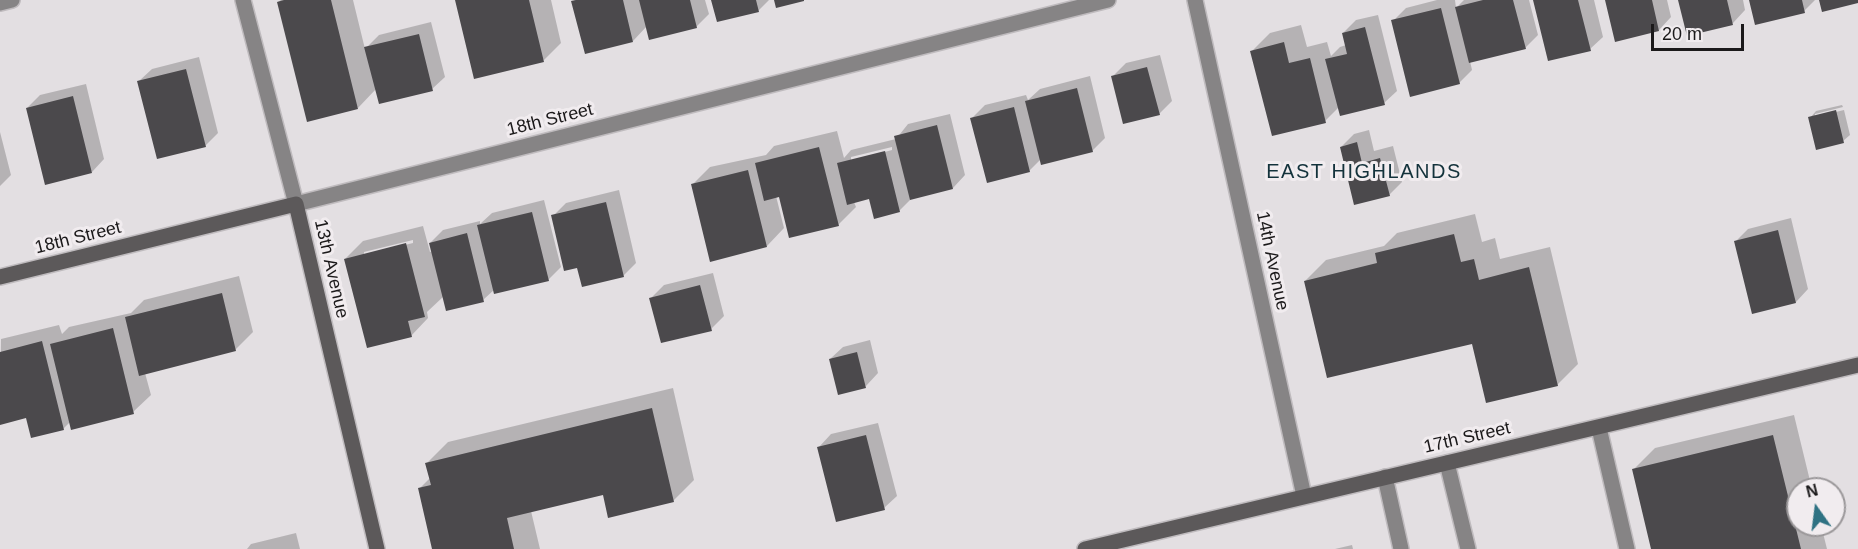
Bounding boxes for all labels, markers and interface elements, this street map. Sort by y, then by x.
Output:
scale bar [1654,12,1747,50]
text: 20 m [1662,24,1702,44]
street label: 18th Street [505,99,595,141]
district label: EAST HIGHLANDS [1266,160,1462,184]
street label: 14th Avenue [1251,209,1293,313]
street label: 18th Street [33,217,123,259]
street label: 13th Avenue [309,217,353,321]
street label: 17th Street [1422,418,1512,458]
north arrow [1786,477,1846,537]
text: N [1804,481,1820,501]

